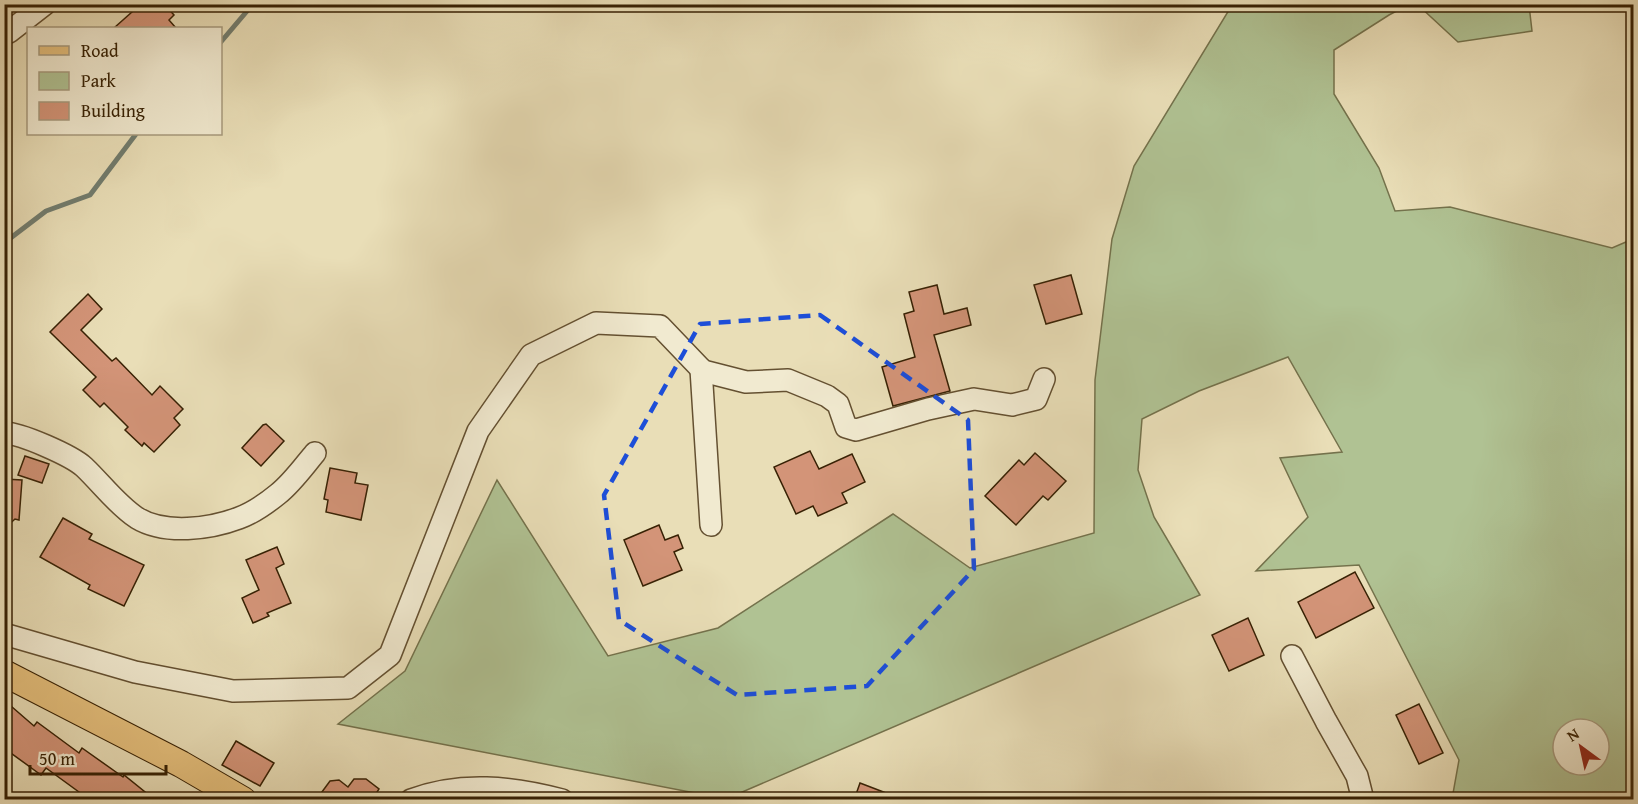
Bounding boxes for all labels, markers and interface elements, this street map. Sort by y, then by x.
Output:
legend [27,27,222,135]
text: Road [81,37,119,64]
text: Park [81,67,117,94]
text: Building [81,97,145,124]
north arrow [1551,717,1611,777]
text: N [1562,721,1584,747]
scale bar [30,738,166,776]
text: 50 m [39,745,75,772]

